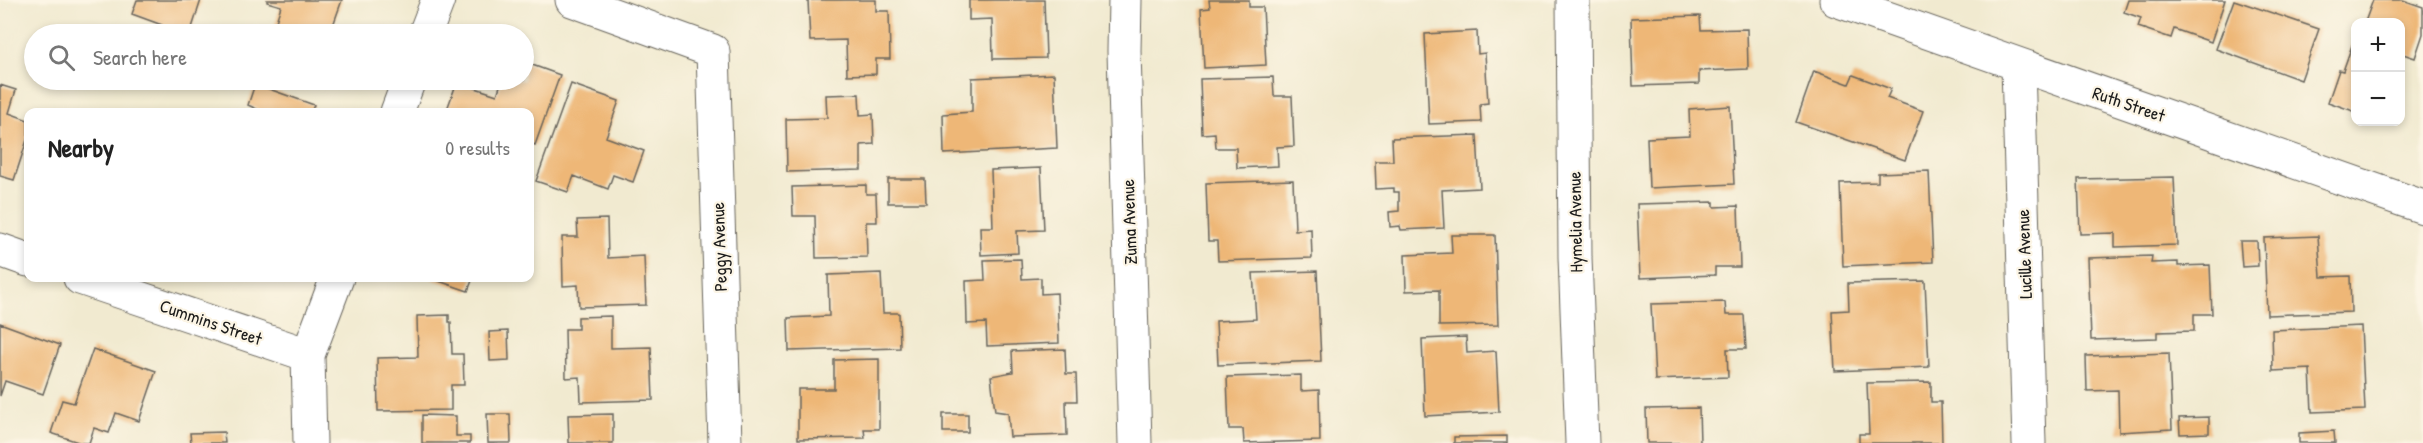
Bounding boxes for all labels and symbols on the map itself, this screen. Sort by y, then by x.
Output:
street label: Ruth Street [2089,80,2169,128]
street label: Hymelia Avenue [1562,171,1588,273]
street label: Zuma Avenue [1115,179,1143,265]
street label: Peggy Avenue [705,202,733,292]
street label: Lucille Avenue [2010,209,2038,299]
street label: Cummins Street [156,293,266,351]

